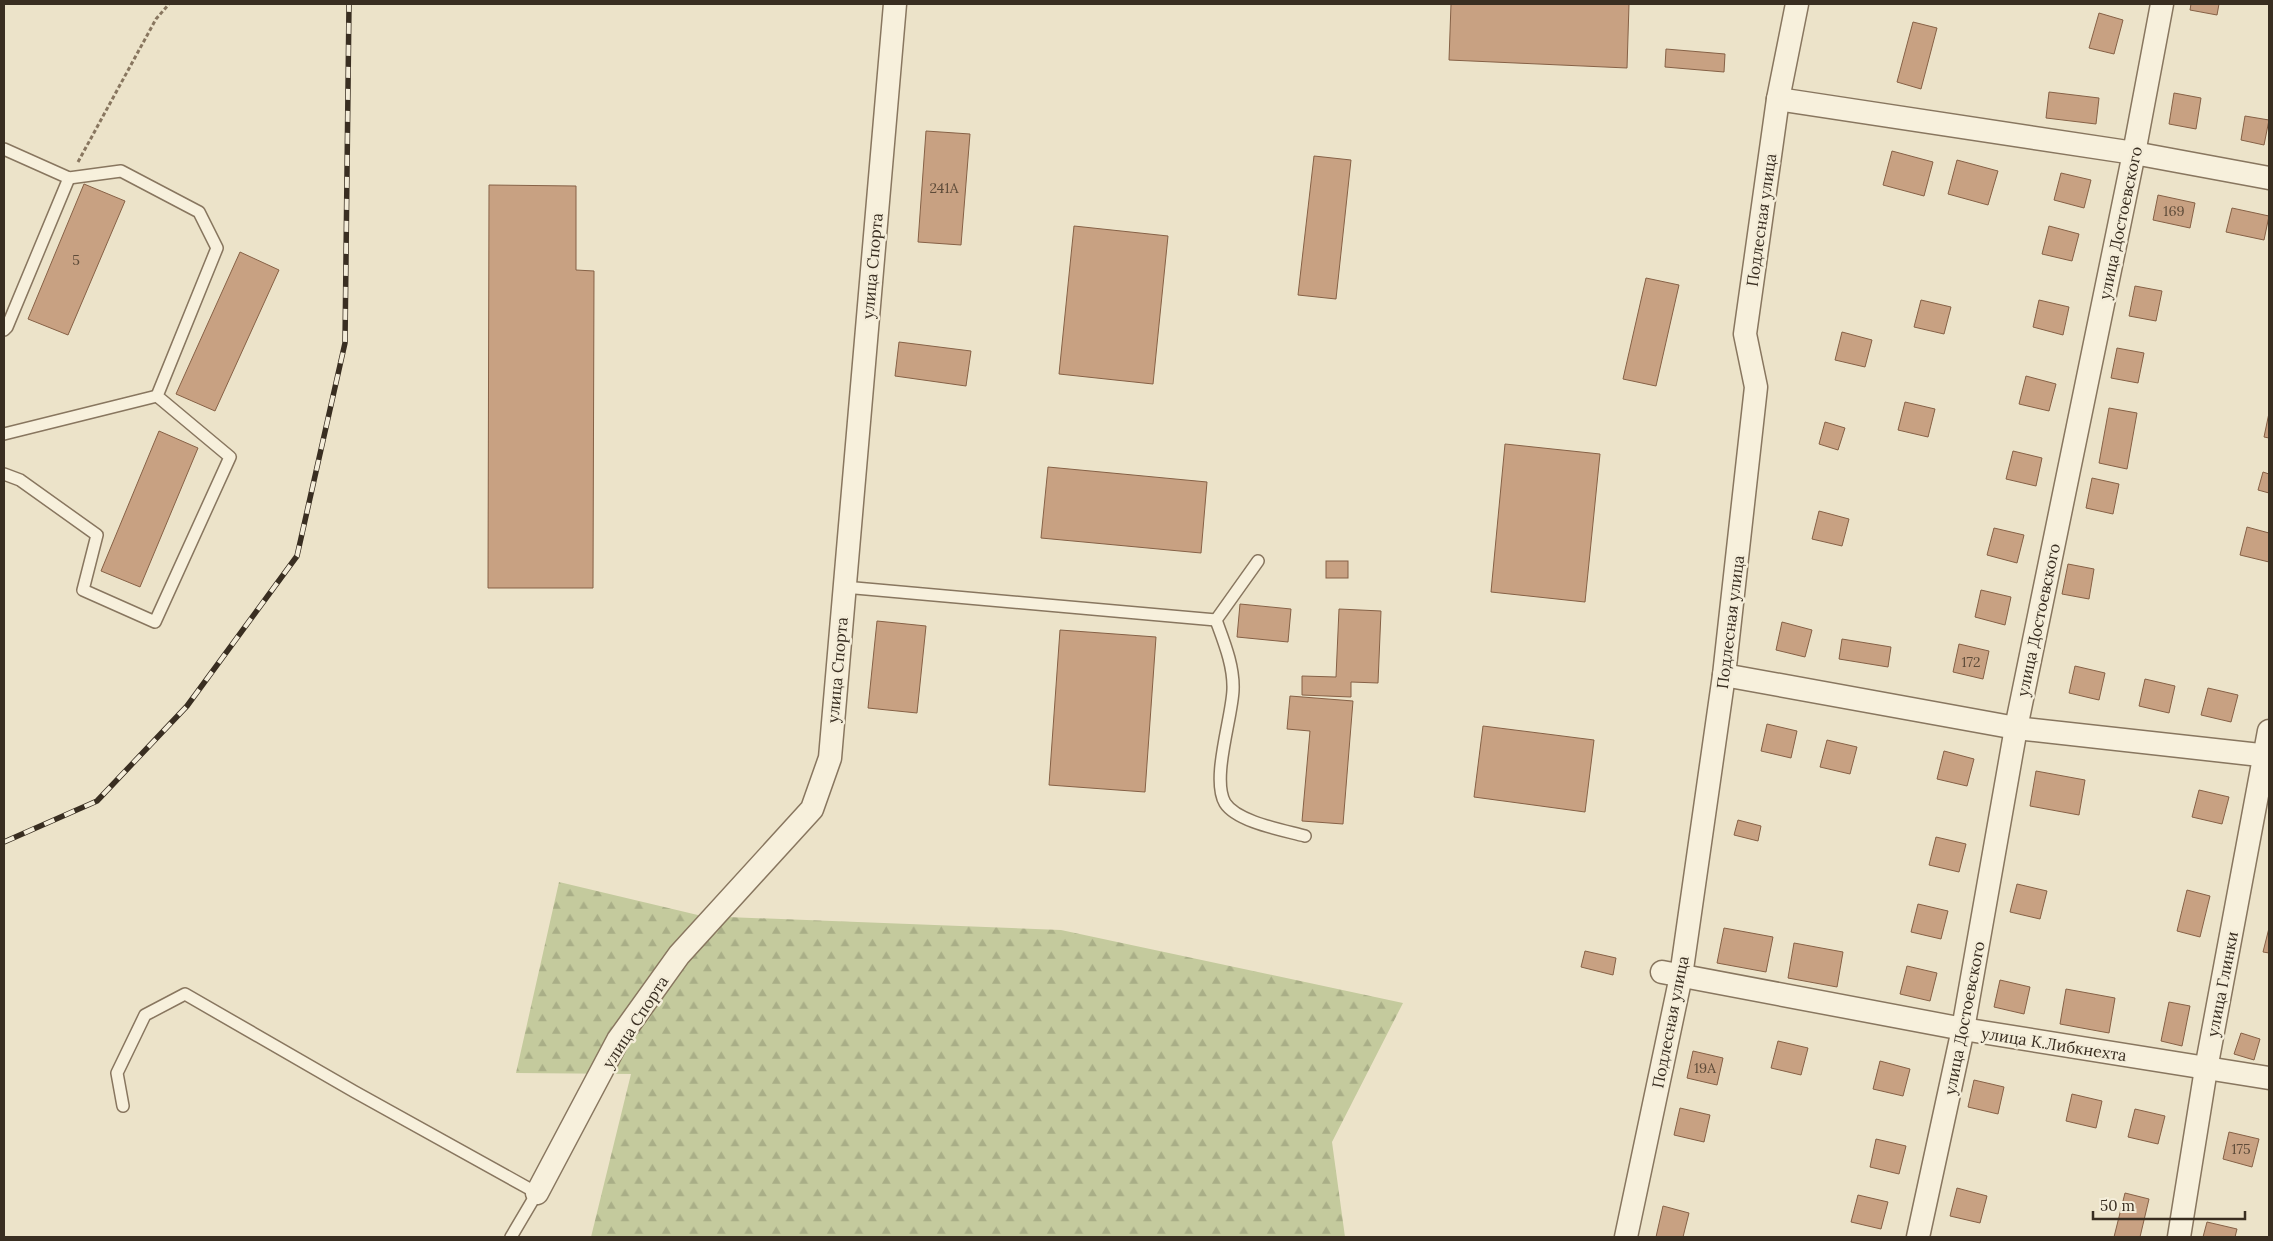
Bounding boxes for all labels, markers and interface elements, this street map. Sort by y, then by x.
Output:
street label: улица Достоевского [2094,145,2146,301]
street label: Подлесная улица [1742,152,1780,288]
house number: 241А [930,179,959,197]
house number: 169 [2163,202,2185,220]
street label: улица Спорта [857,212,887,320]
house number: 5 [72,251,80,269]
street label: улица Достоевского [2012,542,2064,698]
street label: Подлесная улица [1712,554,1748,690]
street label: улица Спорта [822,616,852,724]
house number: 172 [1961,653,1981,671]
street label: улица Глинки [2202,930,2242,1038]
street label: улица Достоевского [1939,939,1989,1097]
street label: Подлесная улица [1647,954,1693,1090]
street label: улица Спорта [598,972,672,1072]
street label: улица К.Либкнехта [1980,1023,2128,1065]
house number: 19А [1694,1059,1716,1077]
house number: 175 [2231,1140,2251,1158]
scale bar [2093,1188,2246,1220]
text: 50 m [2100,1196,2135,1215]

